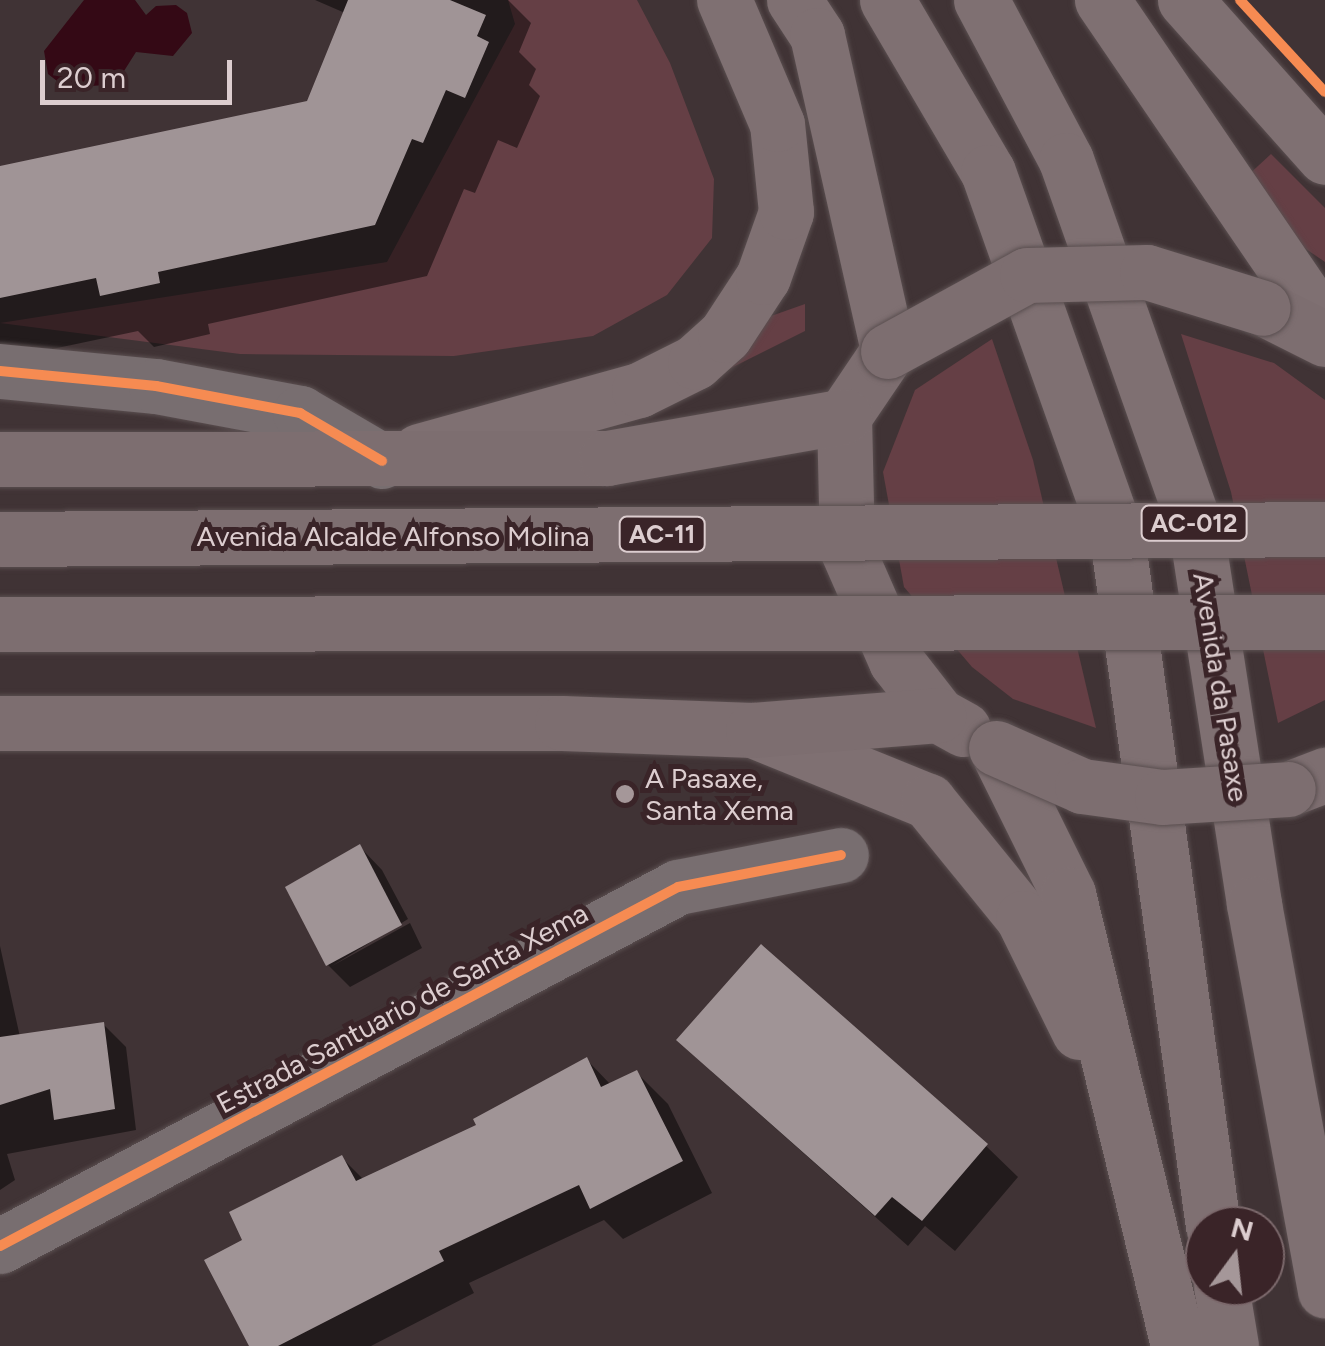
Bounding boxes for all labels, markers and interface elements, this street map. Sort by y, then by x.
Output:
scale bar [45,40,238,102]
text: 20 m [57,59,126,96]
road number: AC-012 [1139,503,1249,543]
road number: AC-11 [617,514,707,554]
street label: Avenida Alcalde Alfonso Molina [196,519,590,553]
street label: Avenida da Pasaxe [1186,570,1256,804]
place label: A Pasaxe, Santa Xema [645,761,794,827]
marker: A Pasaxe, Santa Xema [614,783,636,805]
street label: Estrada Santuario de Santa Xema [211,896,593,1120]
north arrow [1185,1206,1285,1306]
text: N [1227,1210,1257,1248]

